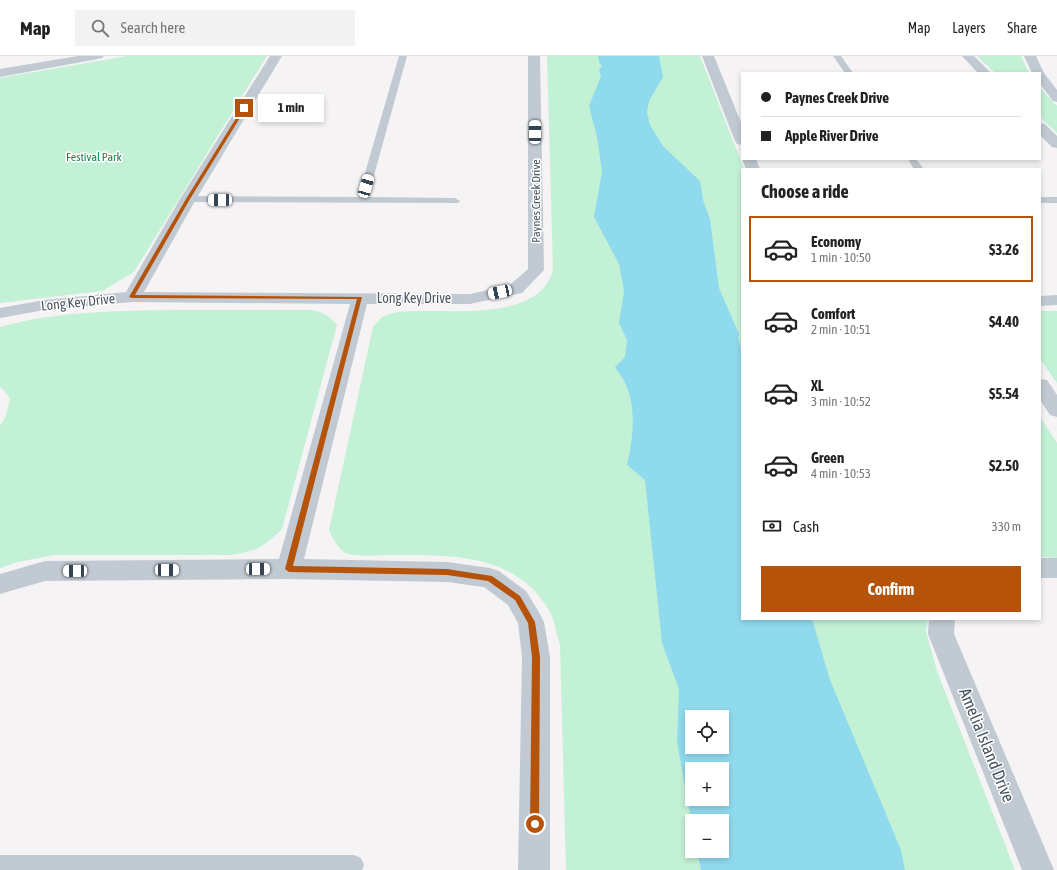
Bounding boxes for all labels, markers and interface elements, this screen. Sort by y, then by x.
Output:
search box [75,10,355,46]
text: Map [20,17,51,39]
icon: search [89,17,111,39]
text: Search here [121,19,185,36]
text: Map [908,20,930,36]
text: Layers [952,20,985,36]
text: Share [1007,20,1037,36]
text: Paynes Creek Drive [785,89,889,106]
callout: 1 min [258,94,324,122]
route end [235,99,253,117]
text: 1 min [278,100,304,115]
car [529,120,541,144]
text: Apple River Drive [785,127,879,144]
park label: Festival Park [66,150,123,164]
street label: Paynes Creek Drive [529,159,543,243]
car [357,173,375,199]
text: Choose a ride [761,181,849,202]
car [208,194,232,206]
icon: car [763,231,799,267]
text: Economy [811,233,861,250]
text: $3.26 [989,241,1019,258]
text: 1 min · 10:50 [811,250,871,265]
car [487,284,513,300]
street label: Long Key Drive [40,290,116,314]
street label: Long Key Drive [377,290,451,306]
icon: car [763,303,799,339]
text: Comfort [811,305,855,322]
text: $4.40 [989,313,1019,330]
text: 2 min · 10:51 [811,322,871,337]
icon: car [763,375,799,411]
text: XL [811,377,824,394]
text: $5.54 [989,385,1019,402]
text: 3 min · 10:52 [811,394,871,409]
icon: car [763,447,799,483]
text: Green [811,449,844,466]
text: $2.50 [989,457,1019,474]
text: 4 min · 10:53 [811,466,871,481]
icon: cash [761,515,783,537]
text: Cash [793,518,819,535]
text: 330 m [992,519,1021,534]
car [246,563,270,575]
car [155,564,179,576]
car [63,565,87,577]
button: Confirm [761,566,1021,612]
street label: Amelia Island Drive [955,685,1019,805]
map controls [685,710,729,858]
button: locate [685,710,729,754]
button: + [685,762,729,806]
button: − [685,814,729,858]
route start [526,815,544,833]

